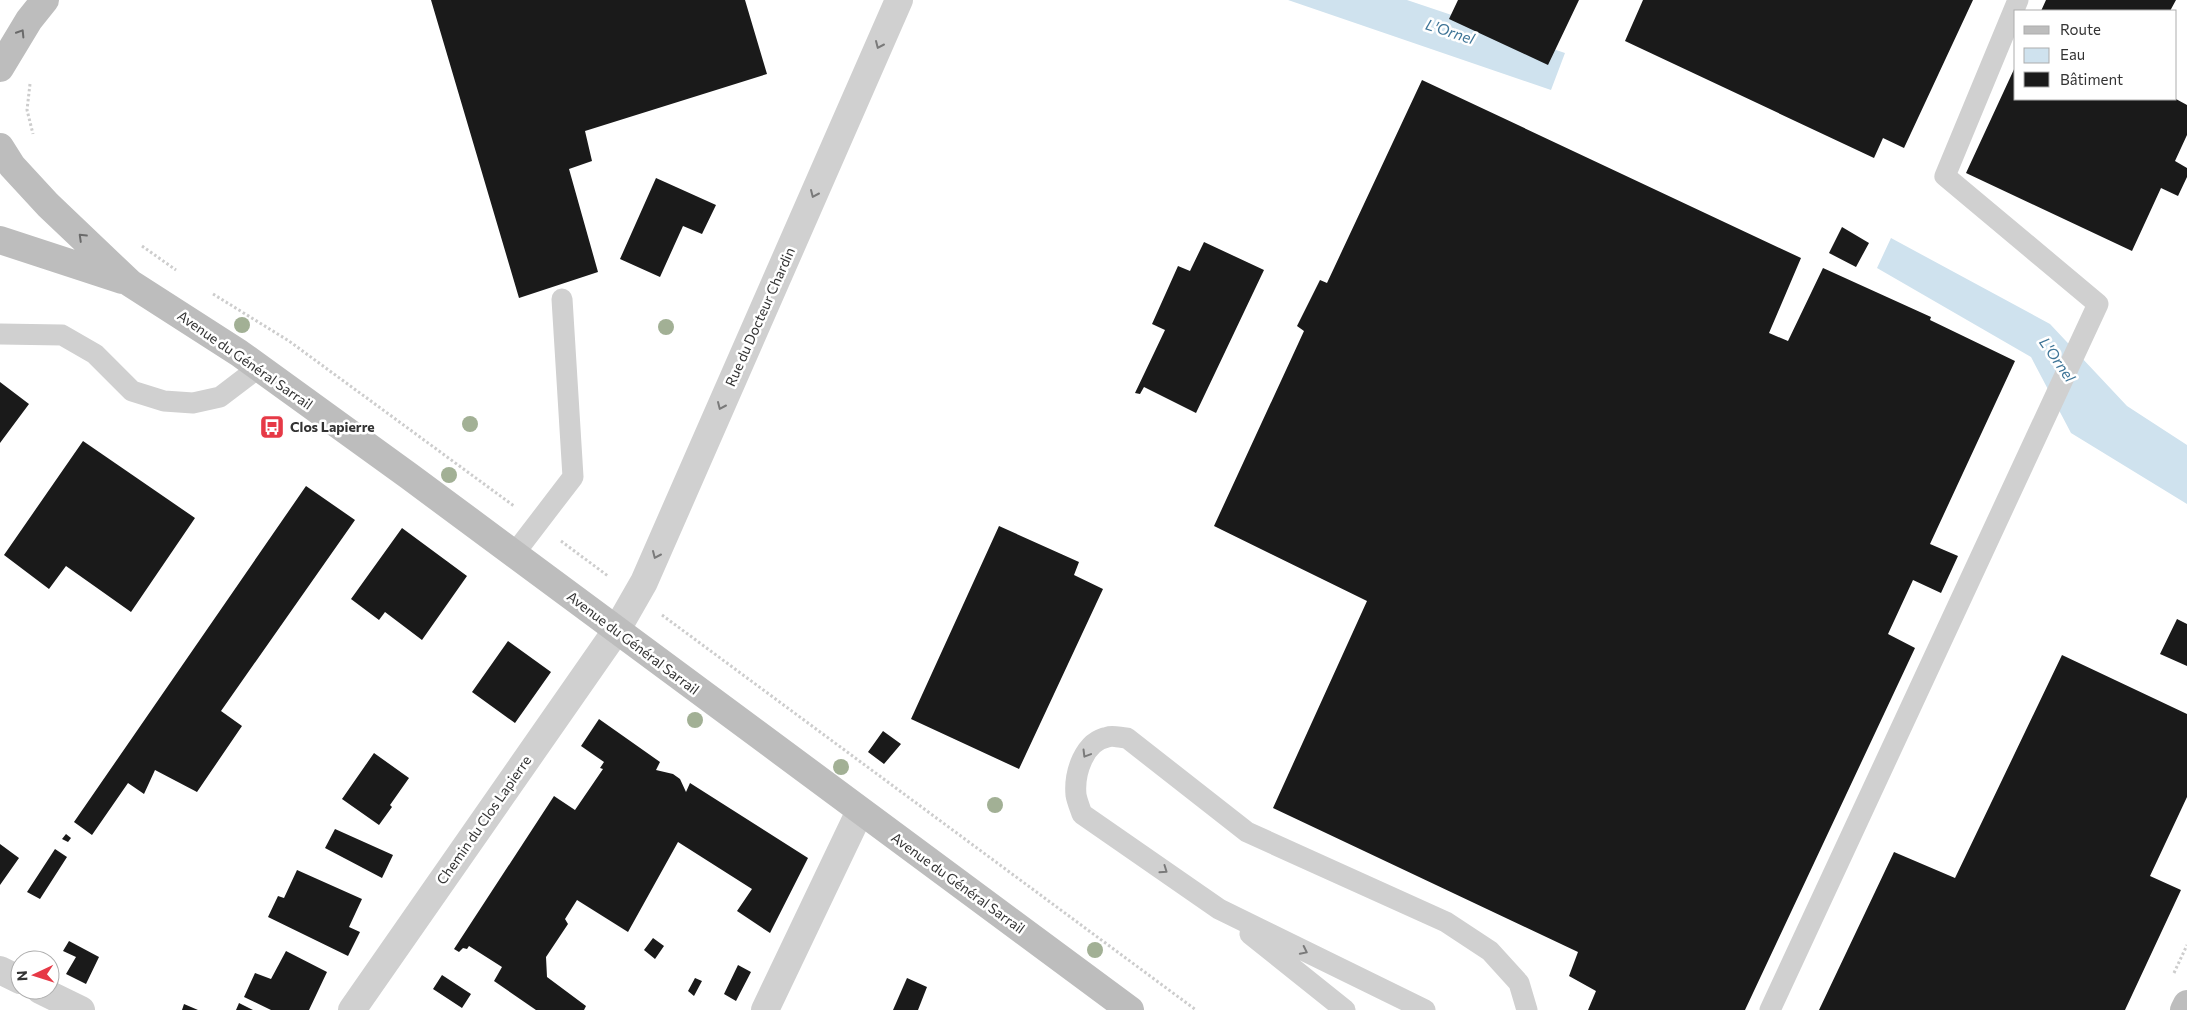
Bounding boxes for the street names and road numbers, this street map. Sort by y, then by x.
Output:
street label: Rue du Docteur Chardin [721,245,798,389]
street label: Avenue du Général Sarrail [174,306,316,413]
street label: Avenue du Général Sarrail [564,587,703,698]
street label: Chemin du Clos Lapierre [433,752,535,887]
street label: Avenue du Général Sarrail [888,828,1028,937]

